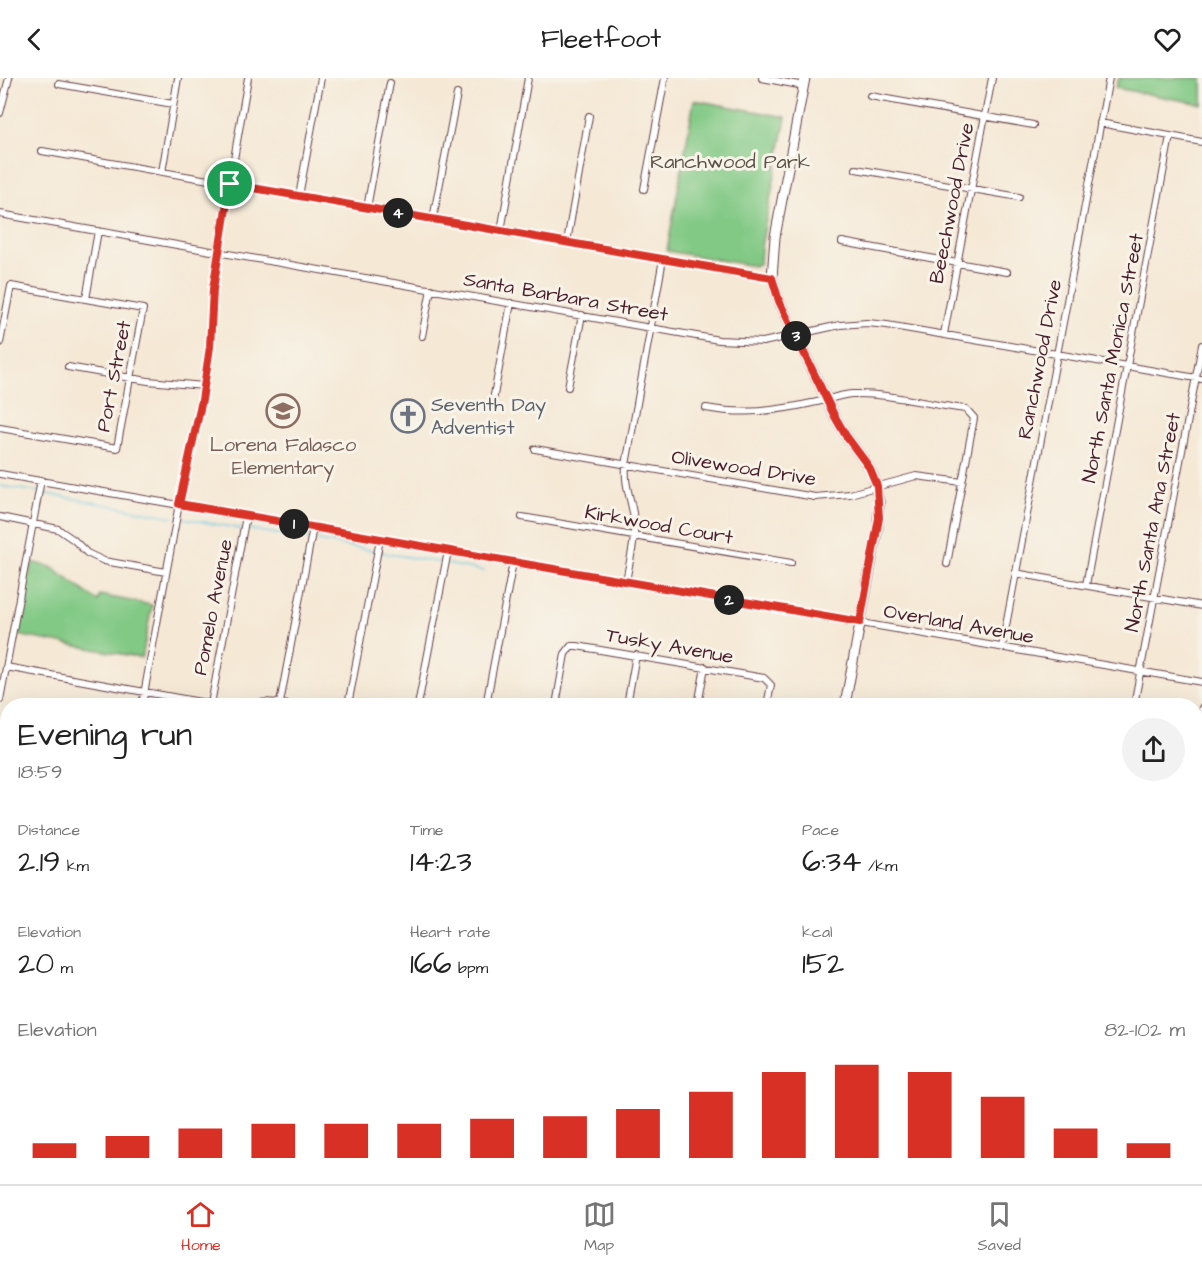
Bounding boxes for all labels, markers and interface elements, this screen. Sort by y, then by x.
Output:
text: Fleetfoot [541,20,661,58]
icon: back [18,23,51,56]
icon: heart [1151,23,1184,56]
street label: Beechwood Drive [923,120,981,286]
park label: Ranchwood Park [650,148,810,176]
pin [204,158,255,209]
icon: arrive [213,167,246,200]
pin: 4 [383,198,413,228]
text: 4 [393,202,403,224]
street label: North Santa Monica Street [1075,231,1151,485]
street label: Santa Barbara Street [461,265,670,329]
street label: Ranchwood Drive [1011,277,1069,441]
street label: Port Street [89,318,138,434]
pin: 3 [781,321,811,351]
text: 3 [792,325,800,347]
place label: Seventh Day Adventist [431,391,546,442]
school or university icon: Lorena Falasco Elementary [265,393,301,429]
church icon: Seventh Day Adventist [390,398,426,434]
street label: North Santa Ana Street [1118,410,1188,634]
place label: Lorena Falasco Elementary [210,431,356,483]
street label: Olivewood Drive [670,443,818,493]
street label: Kirkwood Court [582,498,735,552]
pin: 1 [279,509,309,539]
text: 1 [293,513,295,535]
street label: Pomelo Avenue [186,537,240,677]
pin: 2 [714,585,744,615]
text: 2 [724,589,734,611]
street label: Overland Avenue [881,597,1036,651]
street label: Tusky Avenue [604,621,736,672]
text: Evening run [18,712,192,758]
button: share [1122,718,1185,781]
text: 18:59 [18,758,62,786]
text: Distance [18,819,80,841]
text: Time [410,819,444,841]
text: Pace [802,819,839,841]
text: 2.19 [18,841,60,883]
text: 14:23 [410,841,472,883]
text: 6:34 [802,841,862,883]
text: km [60,855,89,877]
text: /km [862,855,897,877]
text: Elevation [18,921,81,943]
text: Heart rate [410,921,490,943]
text: kcal [802,921,833,943]
text: 20 [18,943,54,985]
text: 166 [410,943,451,985]
text: 152 [802,943,844,985]
text: m [54,957,73,979]
text: bpm [451,957,488,979]
text: Elevation [18,1016,97,1044]
text: 82–102 m [1104,1016,1185,1044]
tab: Home [181,1198,221,1256]
tab: Map [583,1198,616,1256]
tab: Saved [977,1198,1021,1256]

